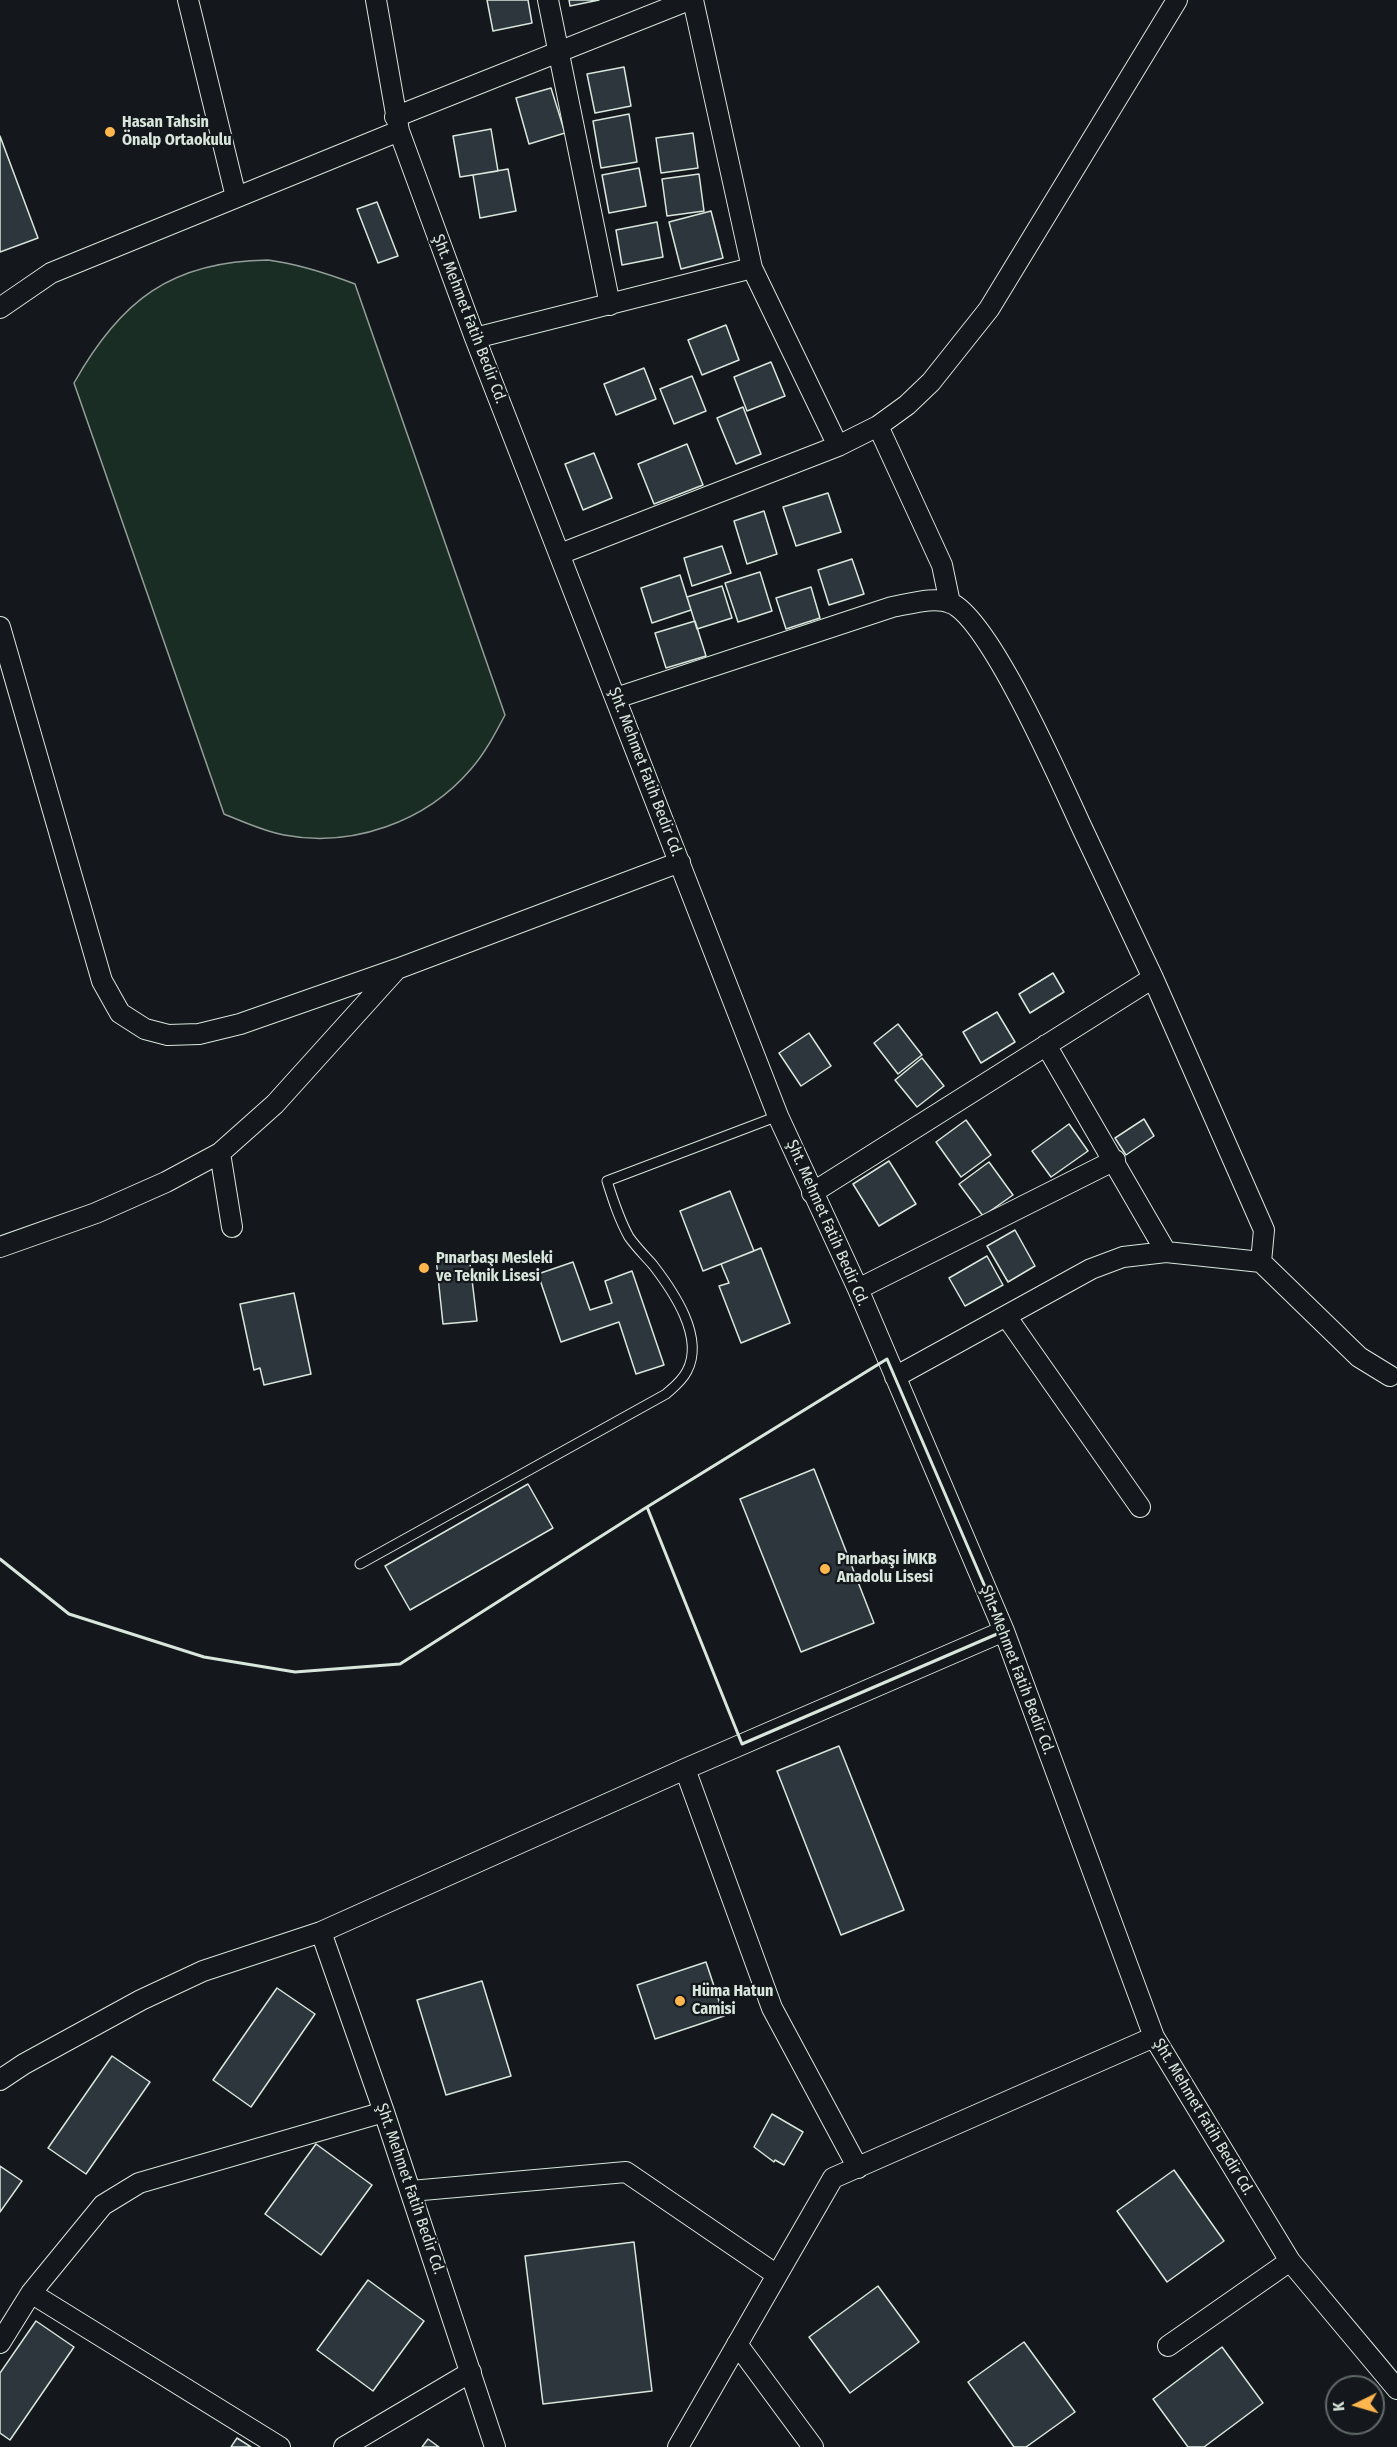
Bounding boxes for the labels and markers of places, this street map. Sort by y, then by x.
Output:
place label: Hasan Tahsin Önalp Ortaokulu [122,113,232,151]
marker: Hasan Tahsin Önalp Ortaokulu [103,125,117,139]
place label: Pınarbaşı Mesleki ve Teknik Lisesi [436,1249,553,1287]
marker: Pınarbaşı Mesleki ve Teknik Lisesi [417,1261,431,1275]
place label: Pınarbaşı İMKB Anadolu Lisesi [837,1550,937,1588]
marker: Pınarbaşı İMKB Anadolu Lisesi [818,1562,832,1576]
place label: Hüma Hatun Camisi [692,1982,773,2020]
marker: Hüma Hatun Camisi [673,1994,687,2008]

